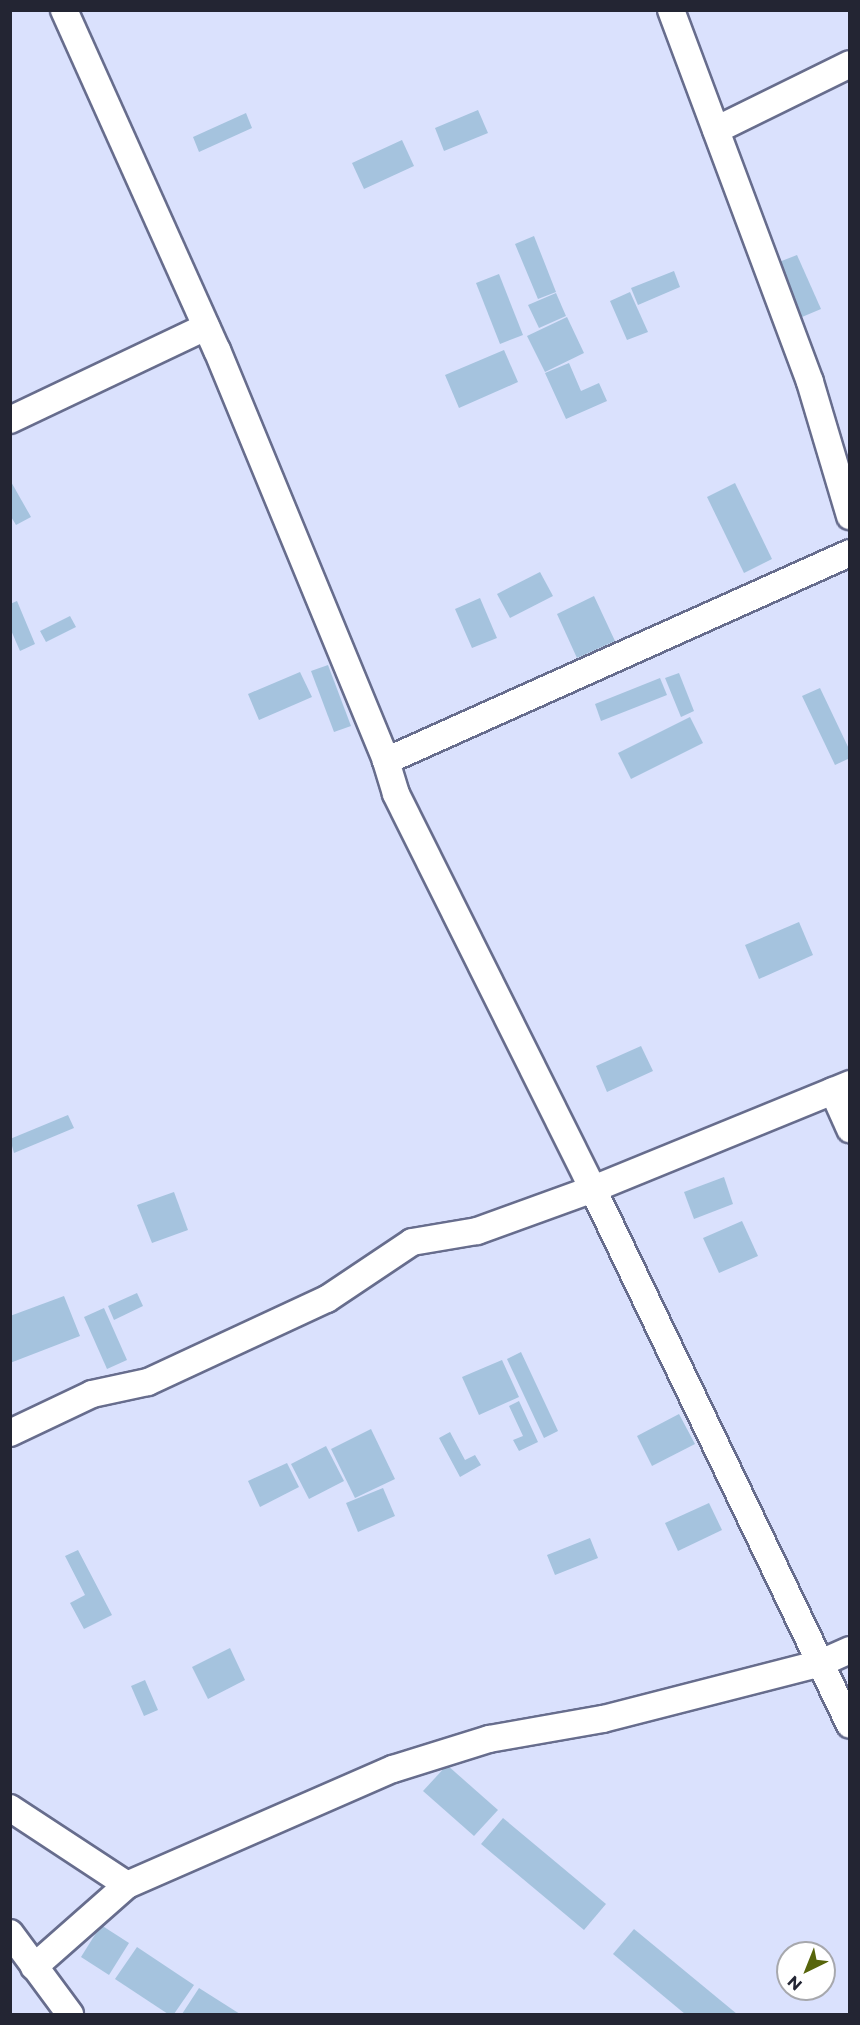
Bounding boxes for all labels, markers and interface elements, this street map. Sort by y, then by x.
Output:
north arrow [776,1941,836,2001]
text: N [784,1972,806,1994]

